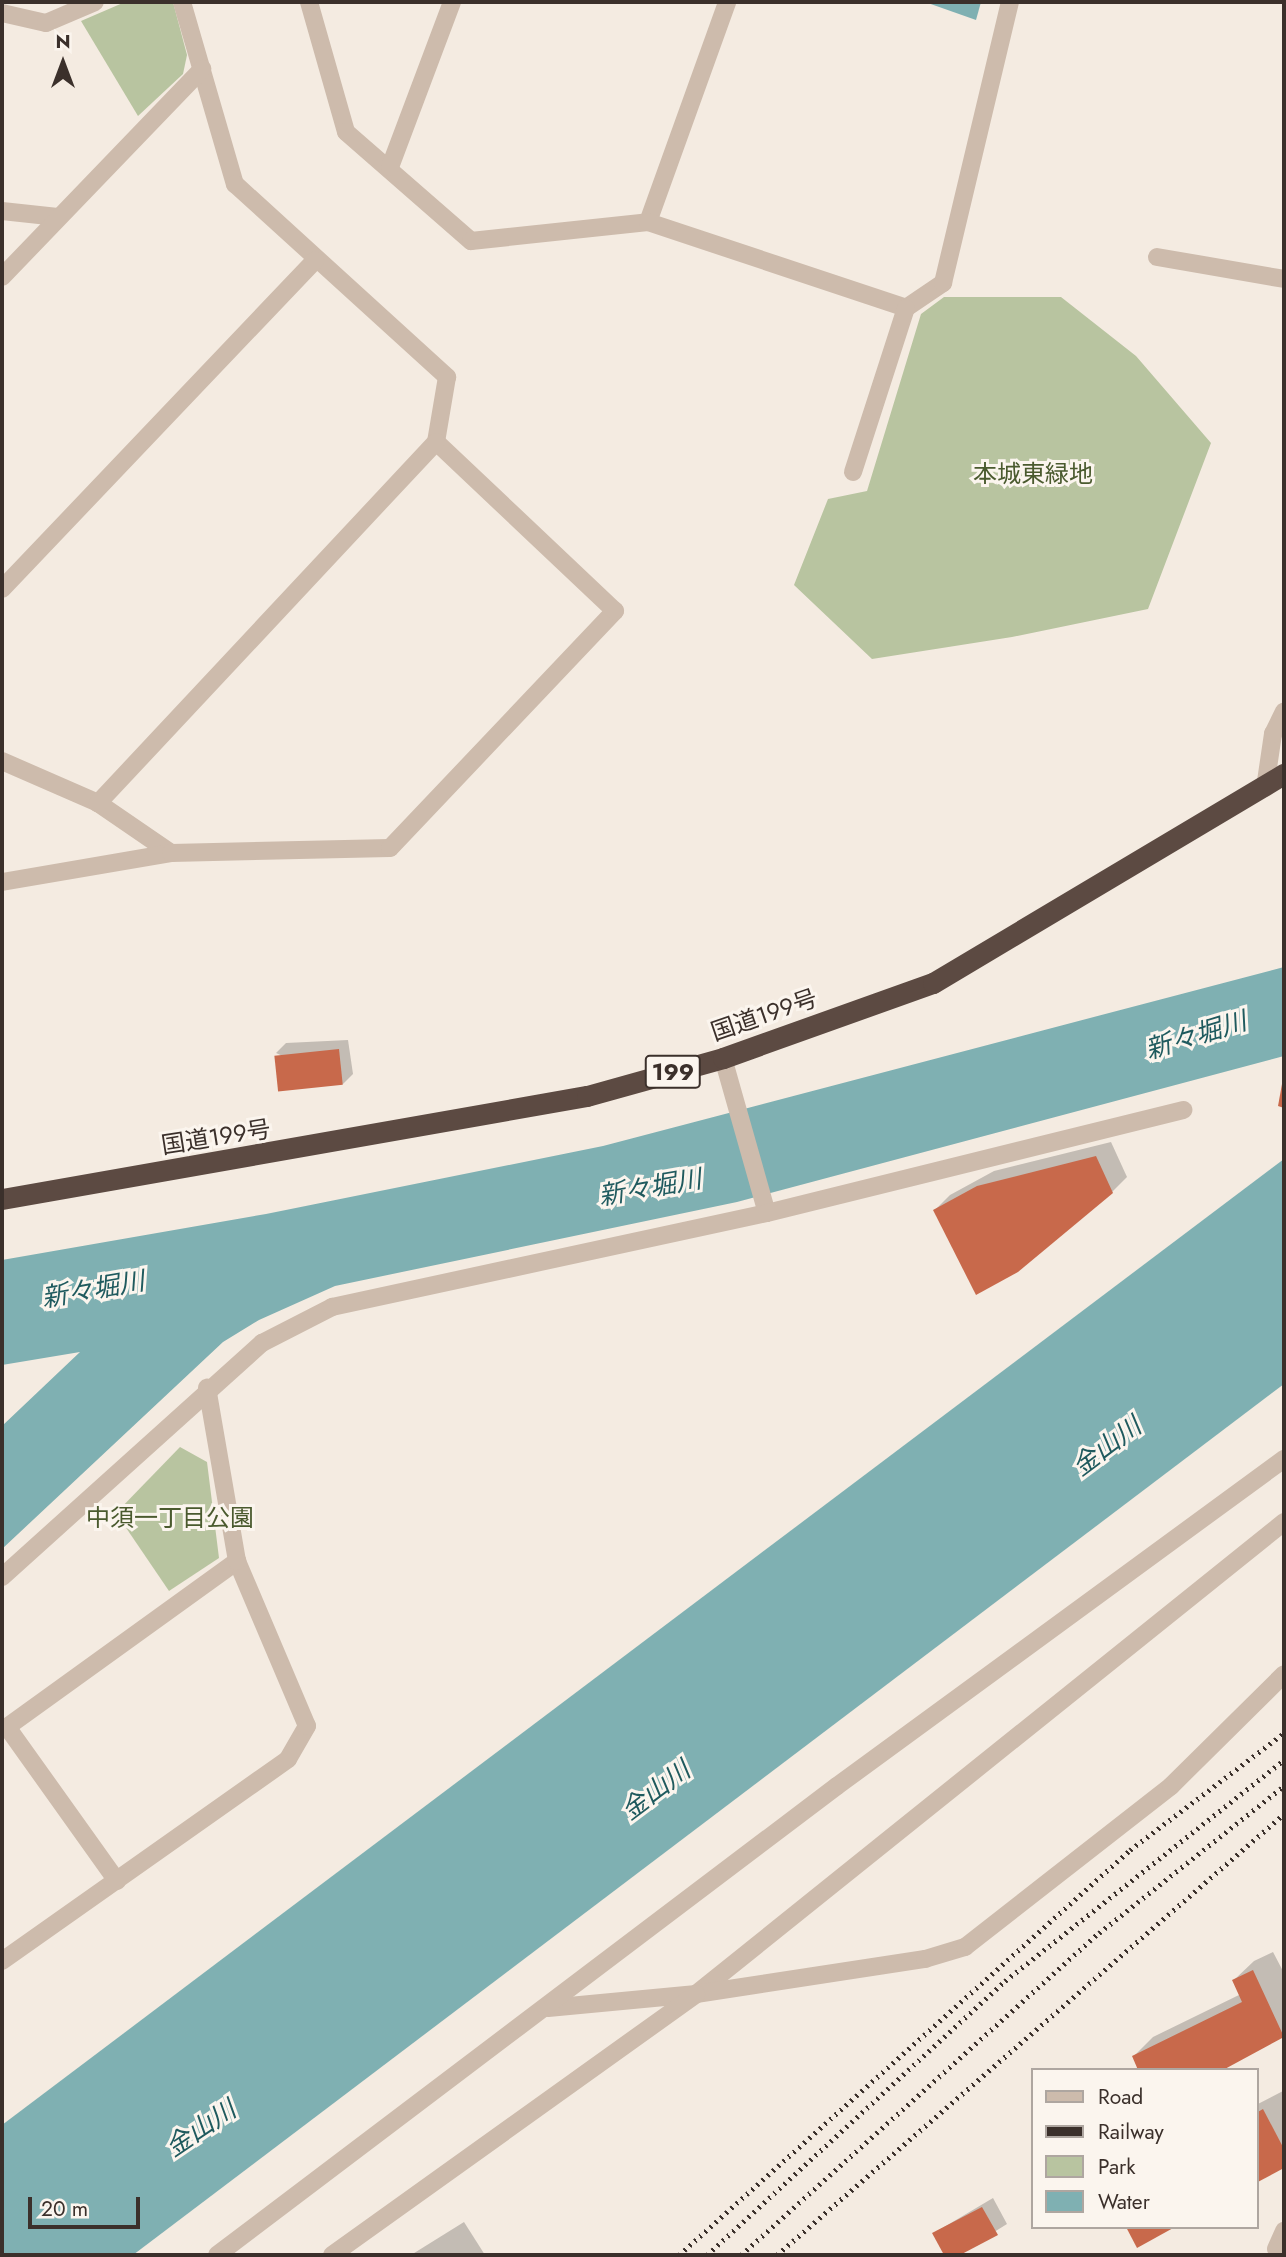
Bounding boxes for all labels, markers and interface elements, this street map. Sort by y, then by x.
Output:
north arrow [28,28,98,98]
text: N [55,28,71,55]
park label: 本城東緑地 [973,460,1093,488]
street label: 国道199号 [707,983,821,1047]
water label: 新々堀川 [1142,1006,1250,1066]
road number: 199 [643,1052,703,1092]
street label: 国道199号 [159,1114,273,1160]
water label: 新々堀川 [596,1164,704,1212]
water label: 新々堀川 [39,1266,147,1314]
water label: 金山川 [1066,1411,1148,1483]
park label: 中須一丁目公園 [86,1504,254,1532]
water label: 金山川 [615,1755,697,1827]
legend [1030,2068,1258,2229]
text: Road [1098,2082,1143,2112]
water label: 金山川 [160,2094,242,2164]
text: Railway [1098,2117,1164,2147]
text: Park [1098,2152,1135,2182]
scale bar [32,2184,144,2228]
text: Water [1098,2187,1150,2217]
text: 20 m [41,2194,88,2224]

